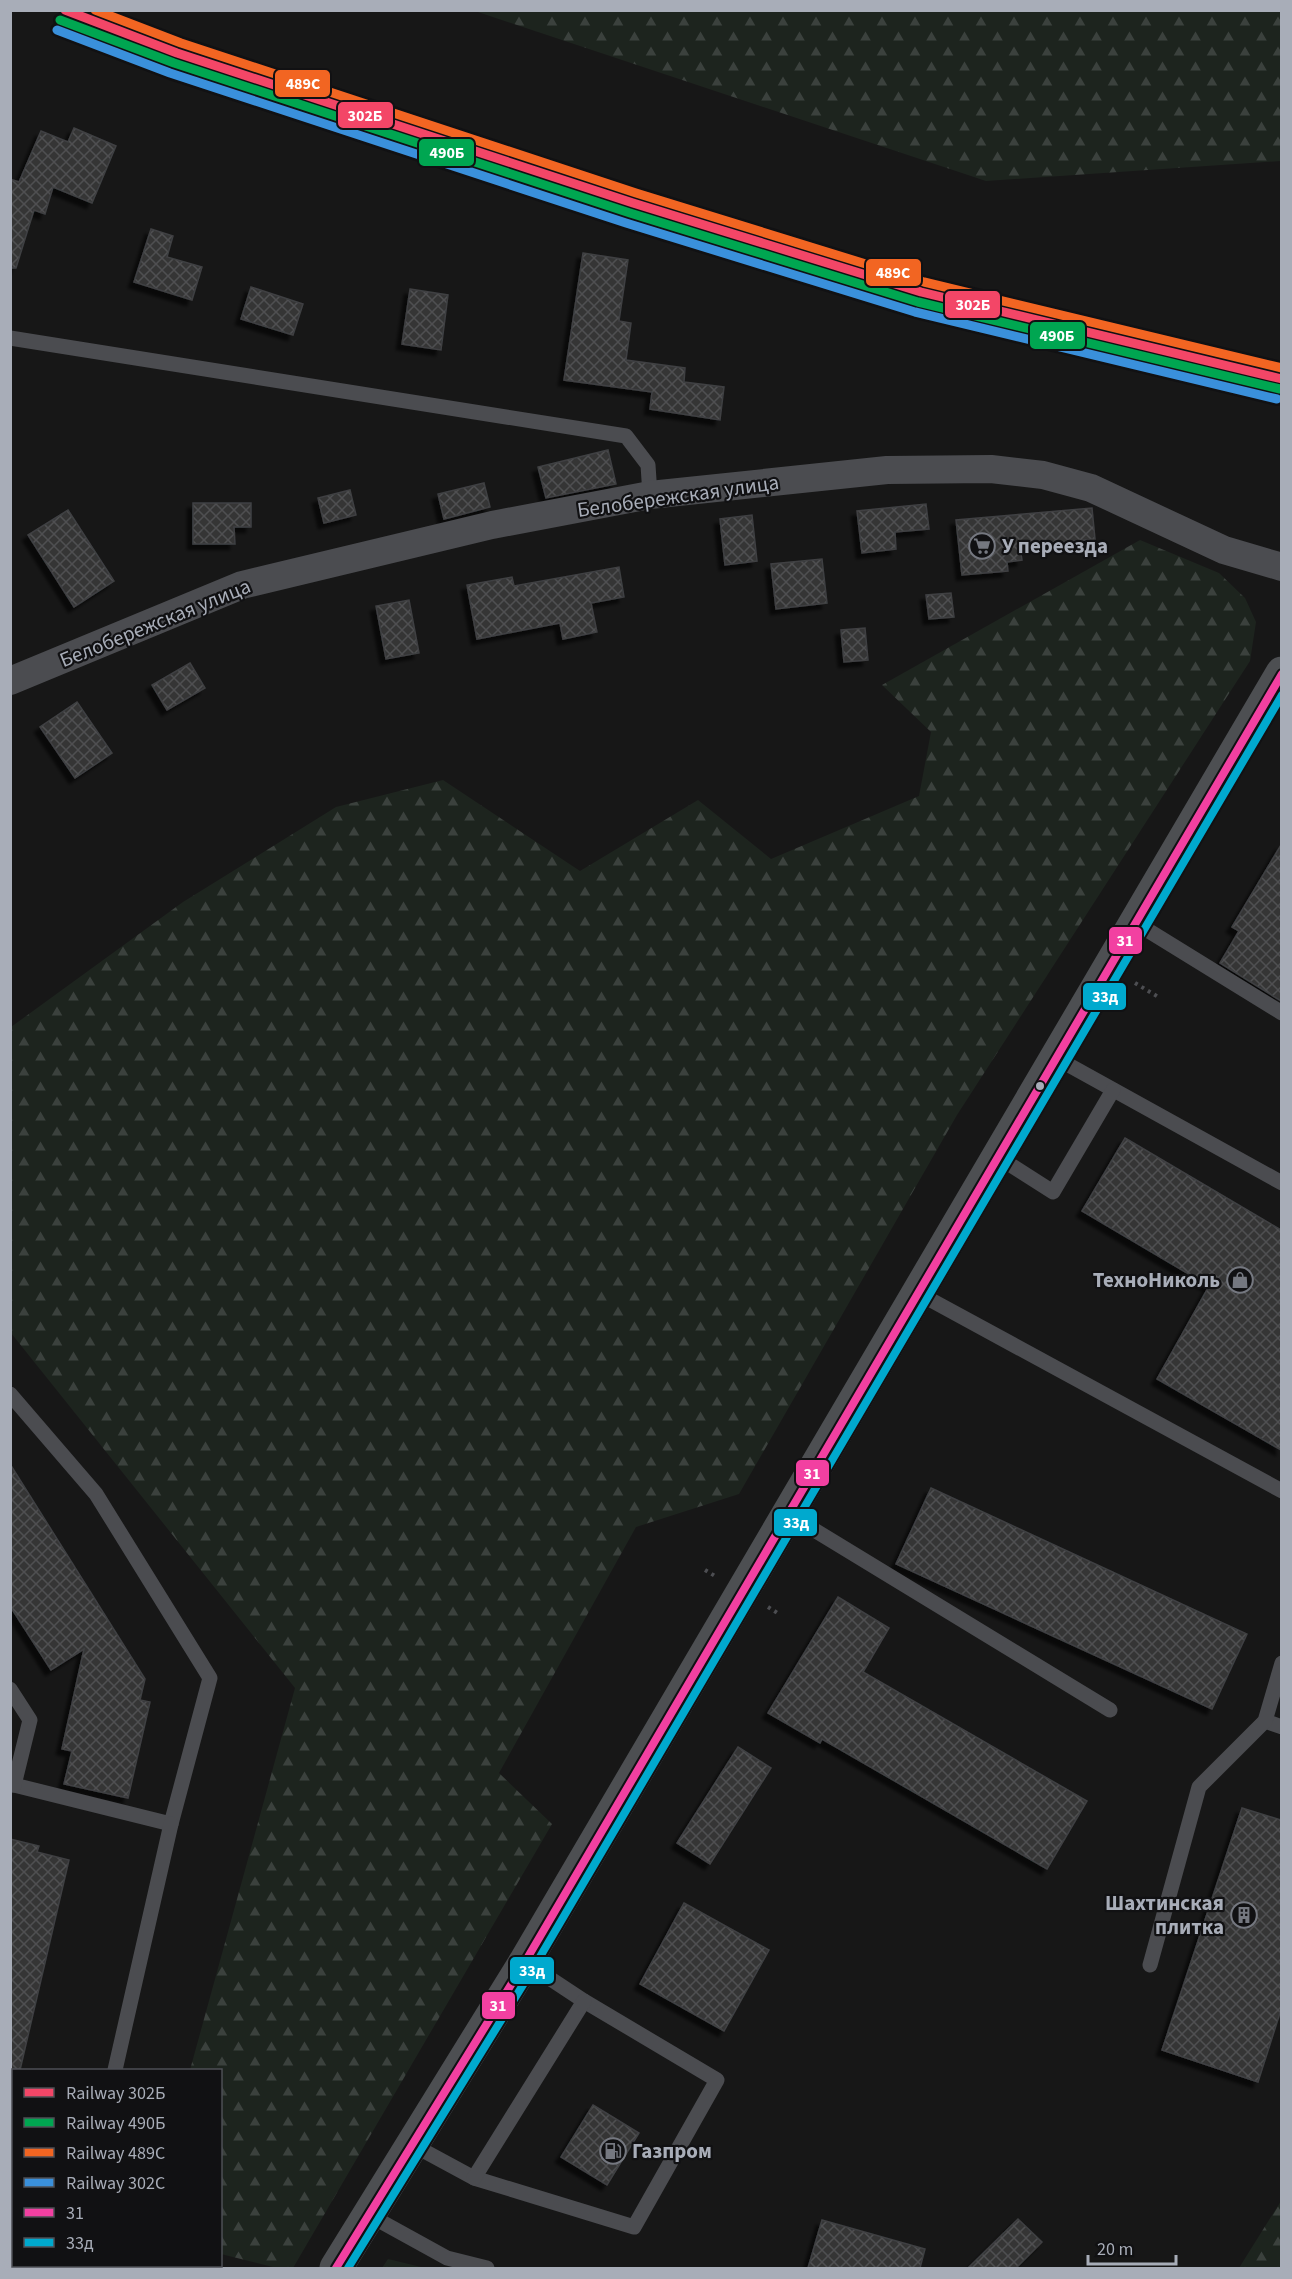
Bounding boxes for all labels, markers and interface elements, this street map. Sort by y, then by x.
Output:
line badge: 489С [274,69,331,98]
text: 489С [286,73,320,95]
line badge: 302Б [337,101,394,129]
text: 302Б [348,105,383,127]
line badge: 490Б [418,138,475,167]
text: 490Б [430,142,465,164]
line badge: 489С [865,258,922,287]
text: 489С [876,262,910,284]
line badge: 302Б [944,290,1001,319]
text: 302Б [956,294,991,316]
line badge: 490Б [1029,321,1086,350]
text: 490Б [1040,325,1075,347]
street label: Белобережская улица [575,467,781,525]
supermarket icon: У переезда [967,531,997,561]
place label: У переезда [1002,531,1108,561]
street label: Белобережская улица [55,571,255,675]
line badge: 31 [1108,926,1143,955]
text: 31 [1117,930,1133,952]
line badge: 33д [1082,982,1127,1011]
text: 33д [1092,986,1119,1008]
unlabelled marker [1034,1080,1046,1092]
place label: ТехноНиколь [1093,1265,1220,1295]
shop icon: ТехноНиколь [1225,1265,1255,1295]
line badge: 31 [795,1459,830,1487]
text: 31 [804,1463,820,1485]
line badge: 33д [773,1508,818,1537]
text: 33д [783,1512,810,1534]
place label: Шахтинская плитка [1105,1888,1224,1942]
building icon: Шахтинская плитка [1229,1900,1259,1930]
line badge: 33д [509,1956,555,1985]
text: 33д [519,1960,546,1982]
line badge: 31 [481,1991,516,2020]
text: 31 [490,1995,506,2017]
legend [12,2069,222,2267]
text: Railway 302Б [66,2081,165,2106]
text: Railway 490Б [66,2111,165,2136]
fuel station icon: Газпром [598,2136,628,2166]
place label: Газпром [632,2136,712,2166]
text: Railway 489С [66,2141,165,2166]
text: Railway 302С [66,2171,165,2196]
text: 31 [66,2201,84,2226]
scale bar [1088,2228,1176,2266]
text: 33д [66,2231,94,2256]
text: 20 m [1097,2237,1133,2262]

